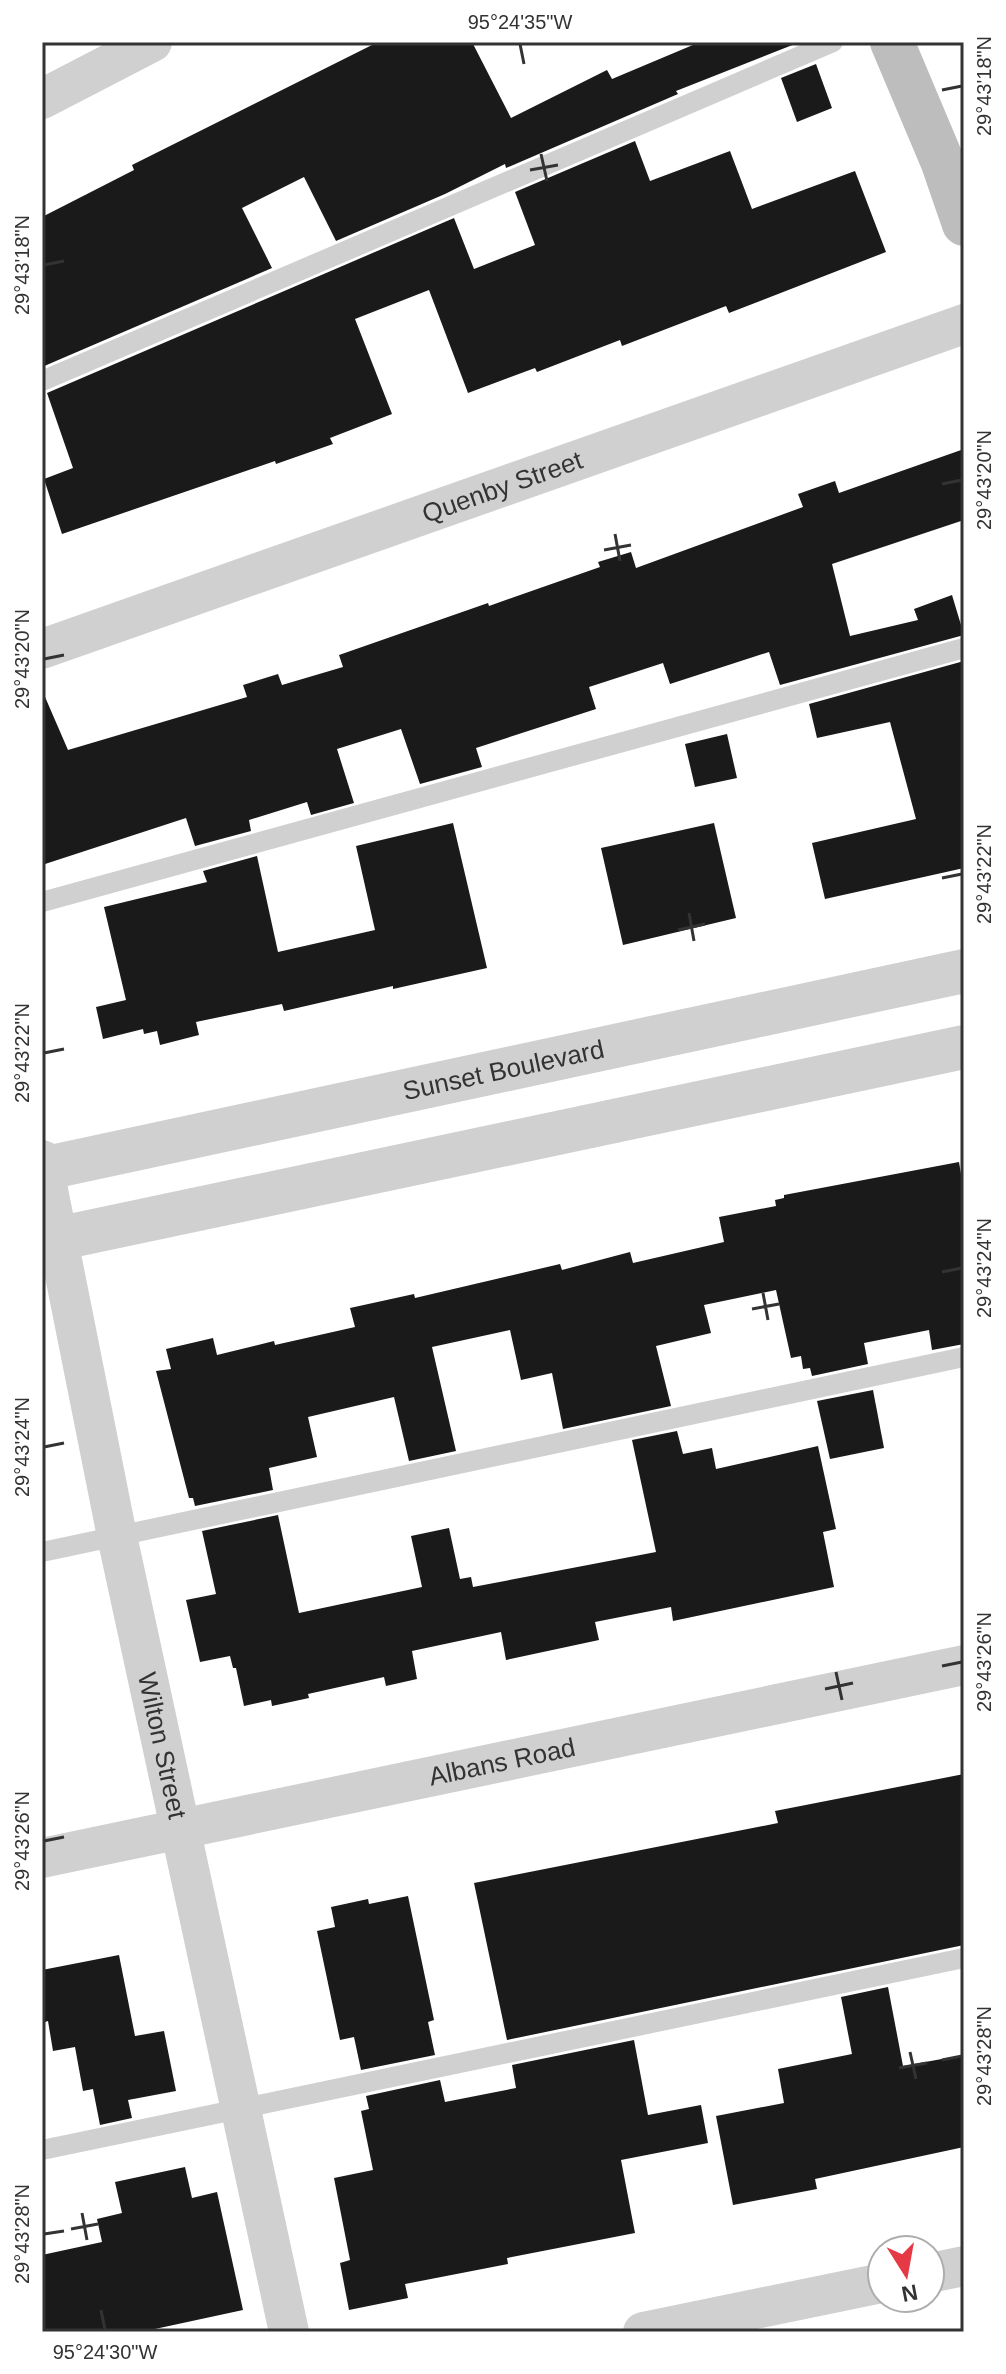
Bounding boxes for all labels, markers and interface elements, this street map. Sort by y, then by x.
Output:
text: 95°24'35"W [468,11,572,33]
text: 29°43'18"N [973,36,995,136]
text: 29°43'18"N [11,215,33,315]
text: 29°43'20"N [973,430,995,530]
street label: Quenby Street [418,444,587,529]
text: 29°43'20"N [11,609,33,709]
text: 29°43'22"N [973,824,995,924]
text: 29°43'22"N [11,1003,33,1103]
street label: Sunset Boulevard [400,1034,607,1106]
text: 29°43'24"N [973,1218,995,1318]
text: 29°43'24"N [11,1397,33,1497]
text: 29°43'26"N [973,1612,995,1712]
street label: Wilton Street [132,1670,193,1822]
street label: Albans Road [426,1732,578,1792]
text: 29°43'26"N [11,1791,33,1891]
text: 29°43'28"N [973,2006,995,2106]
text: 29°43'28"N [11,2184,33,2284]
north arrow [866,2234,946,2314]
text: N [900,2279,920,2307]
text: 95°24'30"W [53,2341,157,2363]

